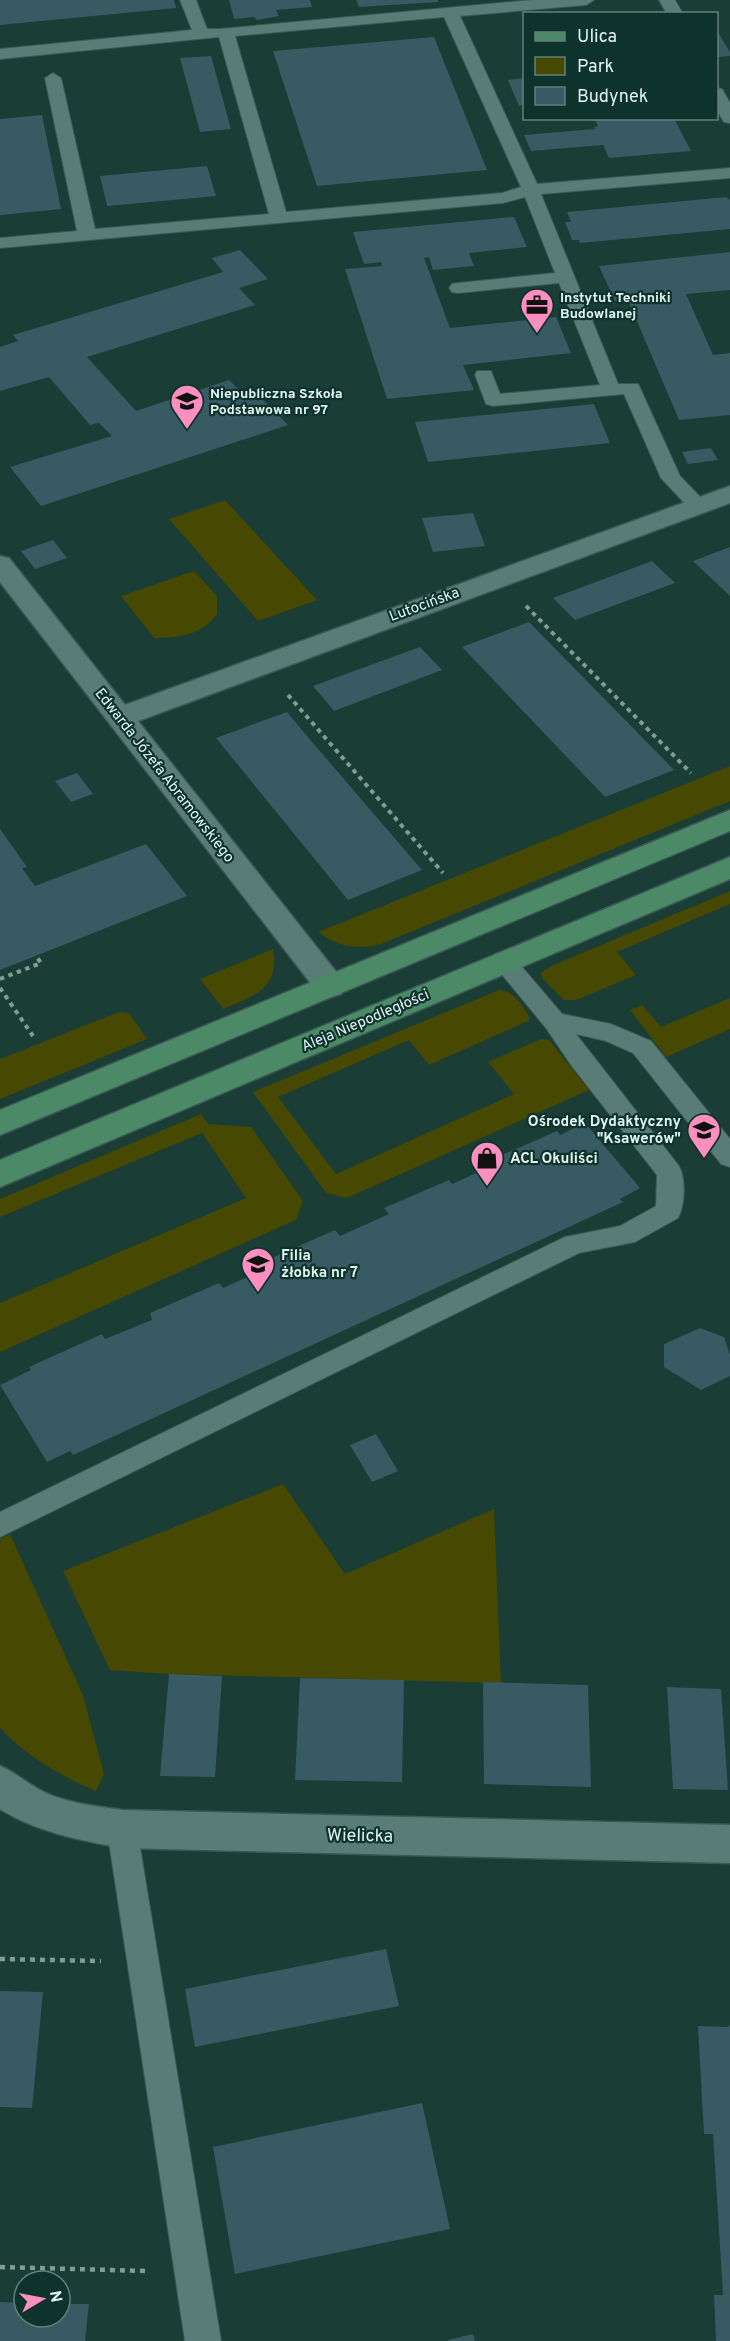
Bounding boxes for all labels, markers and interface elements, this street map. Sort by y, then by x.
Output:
legend [523,12,718,120]
text: Ulica [577,26,617,49]
text: Park [577,56,614,79]
text: Budynek [577,86,648,109]
office icon: Instytut Techniki Budowlanej [519,287,555,334]
place label: Instytut Techniki Budowlanej [560,290,671,323]
school or university icon: Niepubliczna Szkoła Podstawowa nr 97 [169,383,205,430]
place label: Niepubliczna Szkoła Podstawowa nr 97 [210,386,343,419]
street label: Lutocińska [387,584,462,627]
street label: Edwarda Józefa Abramowskiego [90,685,238,867]
street label: Aleja Niepodległości [299,986,432,1057]
school or university icon: Ośrodek Dydaktyczny "Ksawerów" [686,1112,722,1159]
place label: Ośrodek Dydaktyczny "Ksawerów" [528,1113,681,1149]
shop icon: ACL Okuliści [469,1140,505,1187]
place label: ACL Okuliści [510,1150,598,1169]
school or university icon: Filia żłobka nr 7 [240,1246,276,1293]
place label: Filia żłobka nr 7 [281,1247,358,1283]
street label: Wielicka [327,1824,393,1849]
north arrow [12,2269,72,2329]
text: N [44,2289,66,2304]

